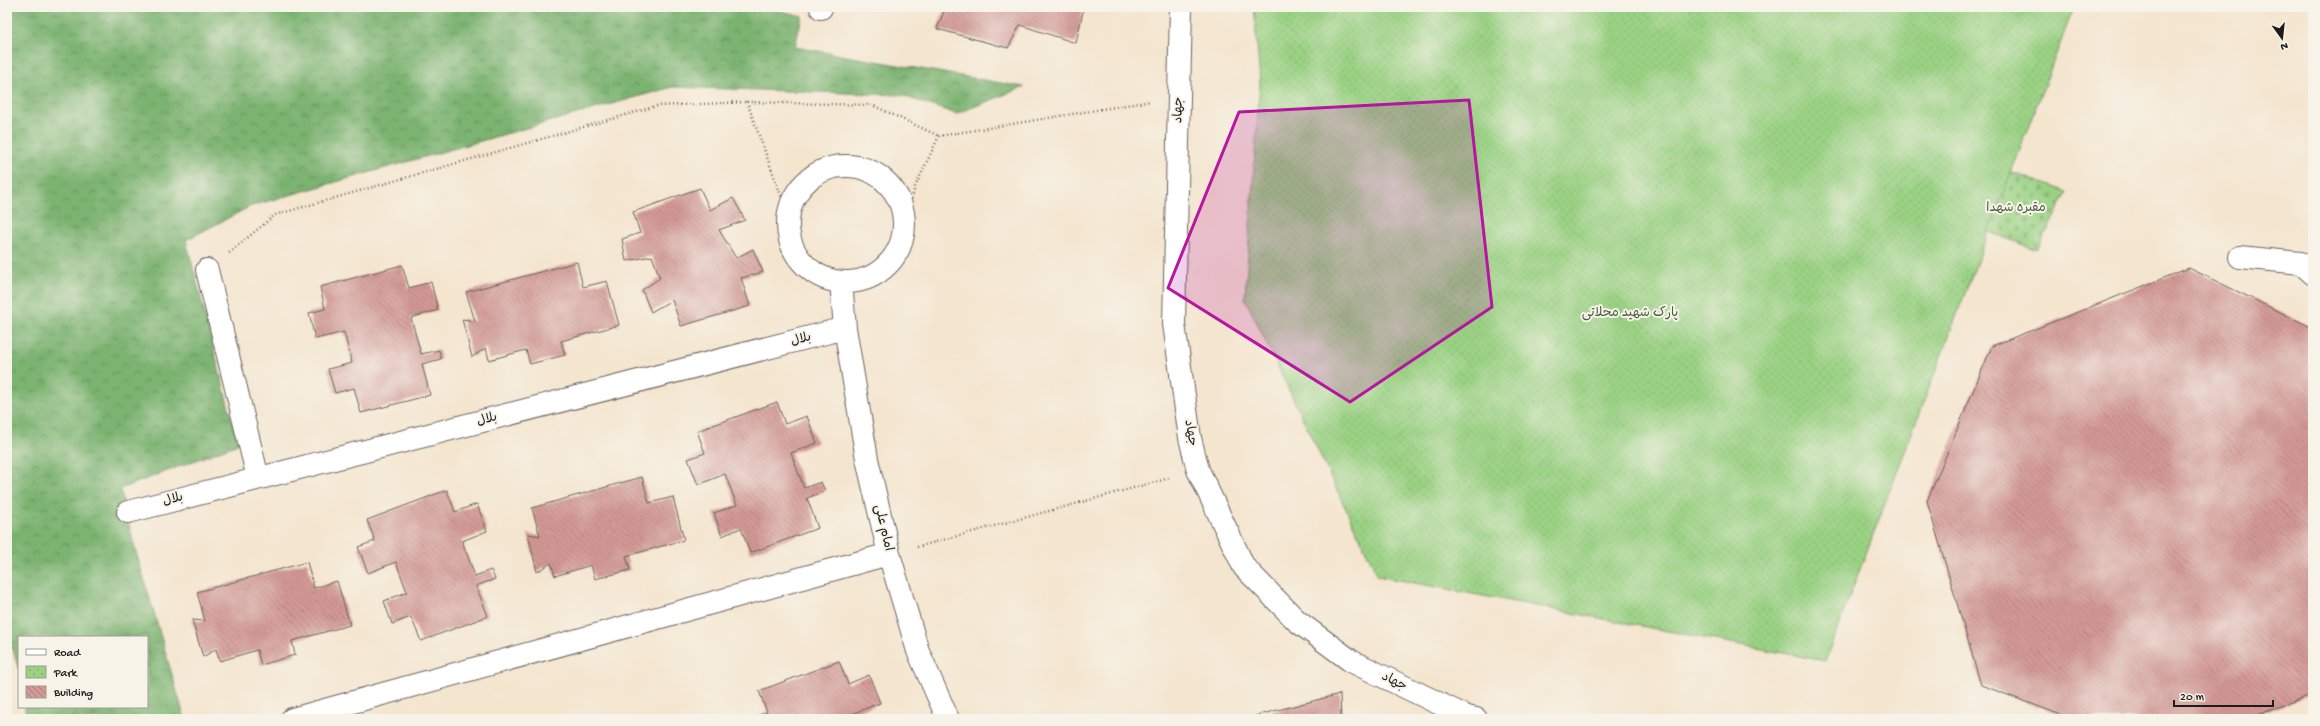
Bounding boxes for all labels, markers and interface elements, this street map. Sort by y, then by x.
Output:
north arrow [2262,18,2302,58]
text: N [2279,39,2289,52]
street label: جهاد [1171,97,1187,123]
park label: مقبره شهدا [1986,201,2046,216]
park label: پارک شهید محلاتی [1582,306,1678,321]
street label: بلال [789,330,813,350]
street label: بلال [475,410,499,430]
street label: جهاد [1180,419,1200,447]
street label: بلال [161,490,185,510]
street label: امام علی [869,503,896,553]
legend [18,636,148,708]
text: Road [54,647,81,661]
text: Park [53,667,79,681]
street label: جهاد [1379,669,1409,695]
scale bar [2174,682,2273,708]
text: Building [53,687,93,701]
text: 20 m [2180,691,2205,705]

